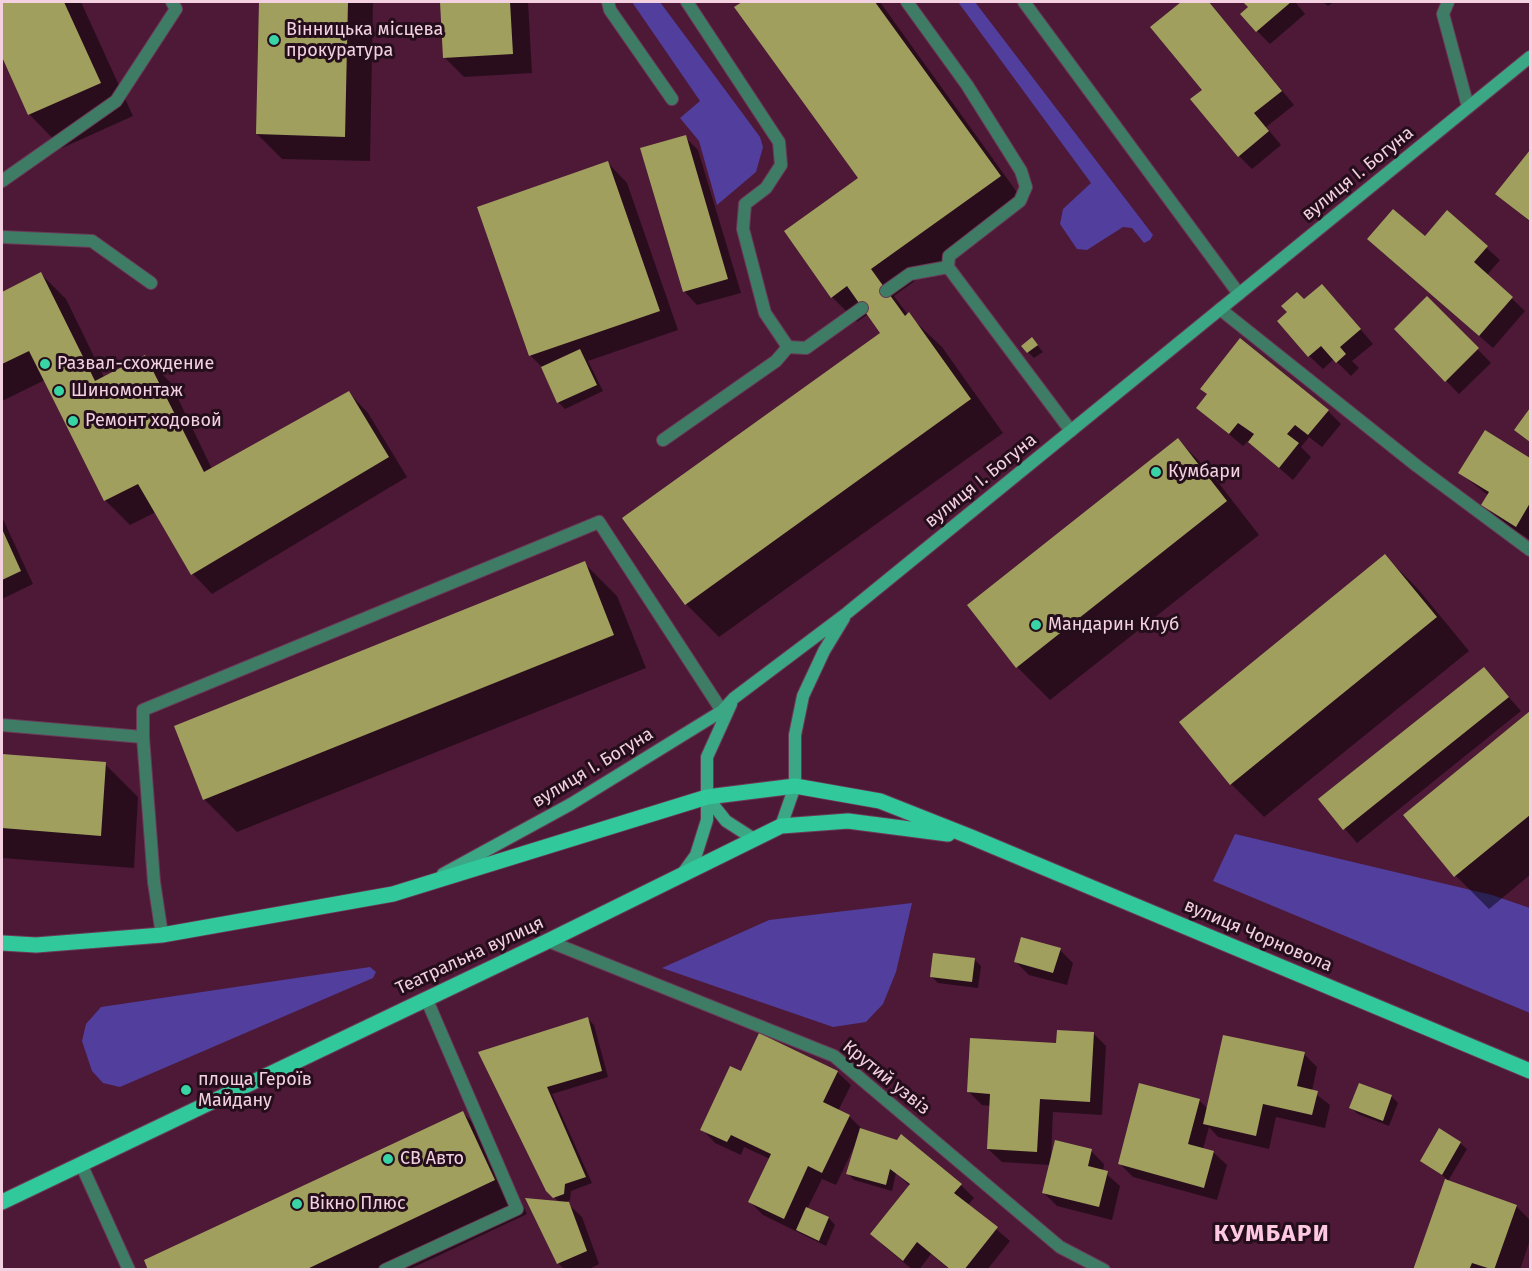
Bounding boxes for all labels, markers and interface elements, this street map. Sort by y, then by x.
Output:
place label: Вінницька місцева прокуратура [286,19,443,62]
marker: Вінницька місцева прокуратура [267,33,281,47]
street label: вулиця І. Богуна [1298,122,1418,226]
place label: Развал-схождение [57,353,214,375]
marker: Развал-схождение [38,357,52,371]
place label: Шиномонтаж [71,380,183,402]
marker: Шиномонтаж [52,384,66,398]
place label: Ремонт ходовой [85,410,222,432]
marker: Ремонт ходовой [66,414,80,428]
street label: вулиця І. Богуна [921,429,1041,533]
place label: Кумбари [1168,461,1241,483]
marker: Кумбари [1149,465,1163,479]
place label: Мандарин Клуб [1048,614,1179,636]
marker: Мандарин Клуб [1029,618,1043,632]
street label: вулиця І. Богуна [529,723,657,813]
street label: вулиця Чорновола [1181,895,1335,977]
street label: Театральна вулиця [393,912,547,1000]
street label: Крутий узвіз [838,1036,934,1120]
place label: площа Героїв Майдану [198,1069,312,1112]
marker: площа Героїв Майдану [179,1083,193,1097]
place label: СВ Авто [400,1148,464,1170]
marker: СВ Авто [381,1152,395,1166]
place label: Вікно Плюс [309,1193,406,1215]
marker: Вікно Плюс [290,1197,304,1211]
district label: КУМБАРИ [1214,1220,1330,1248]

